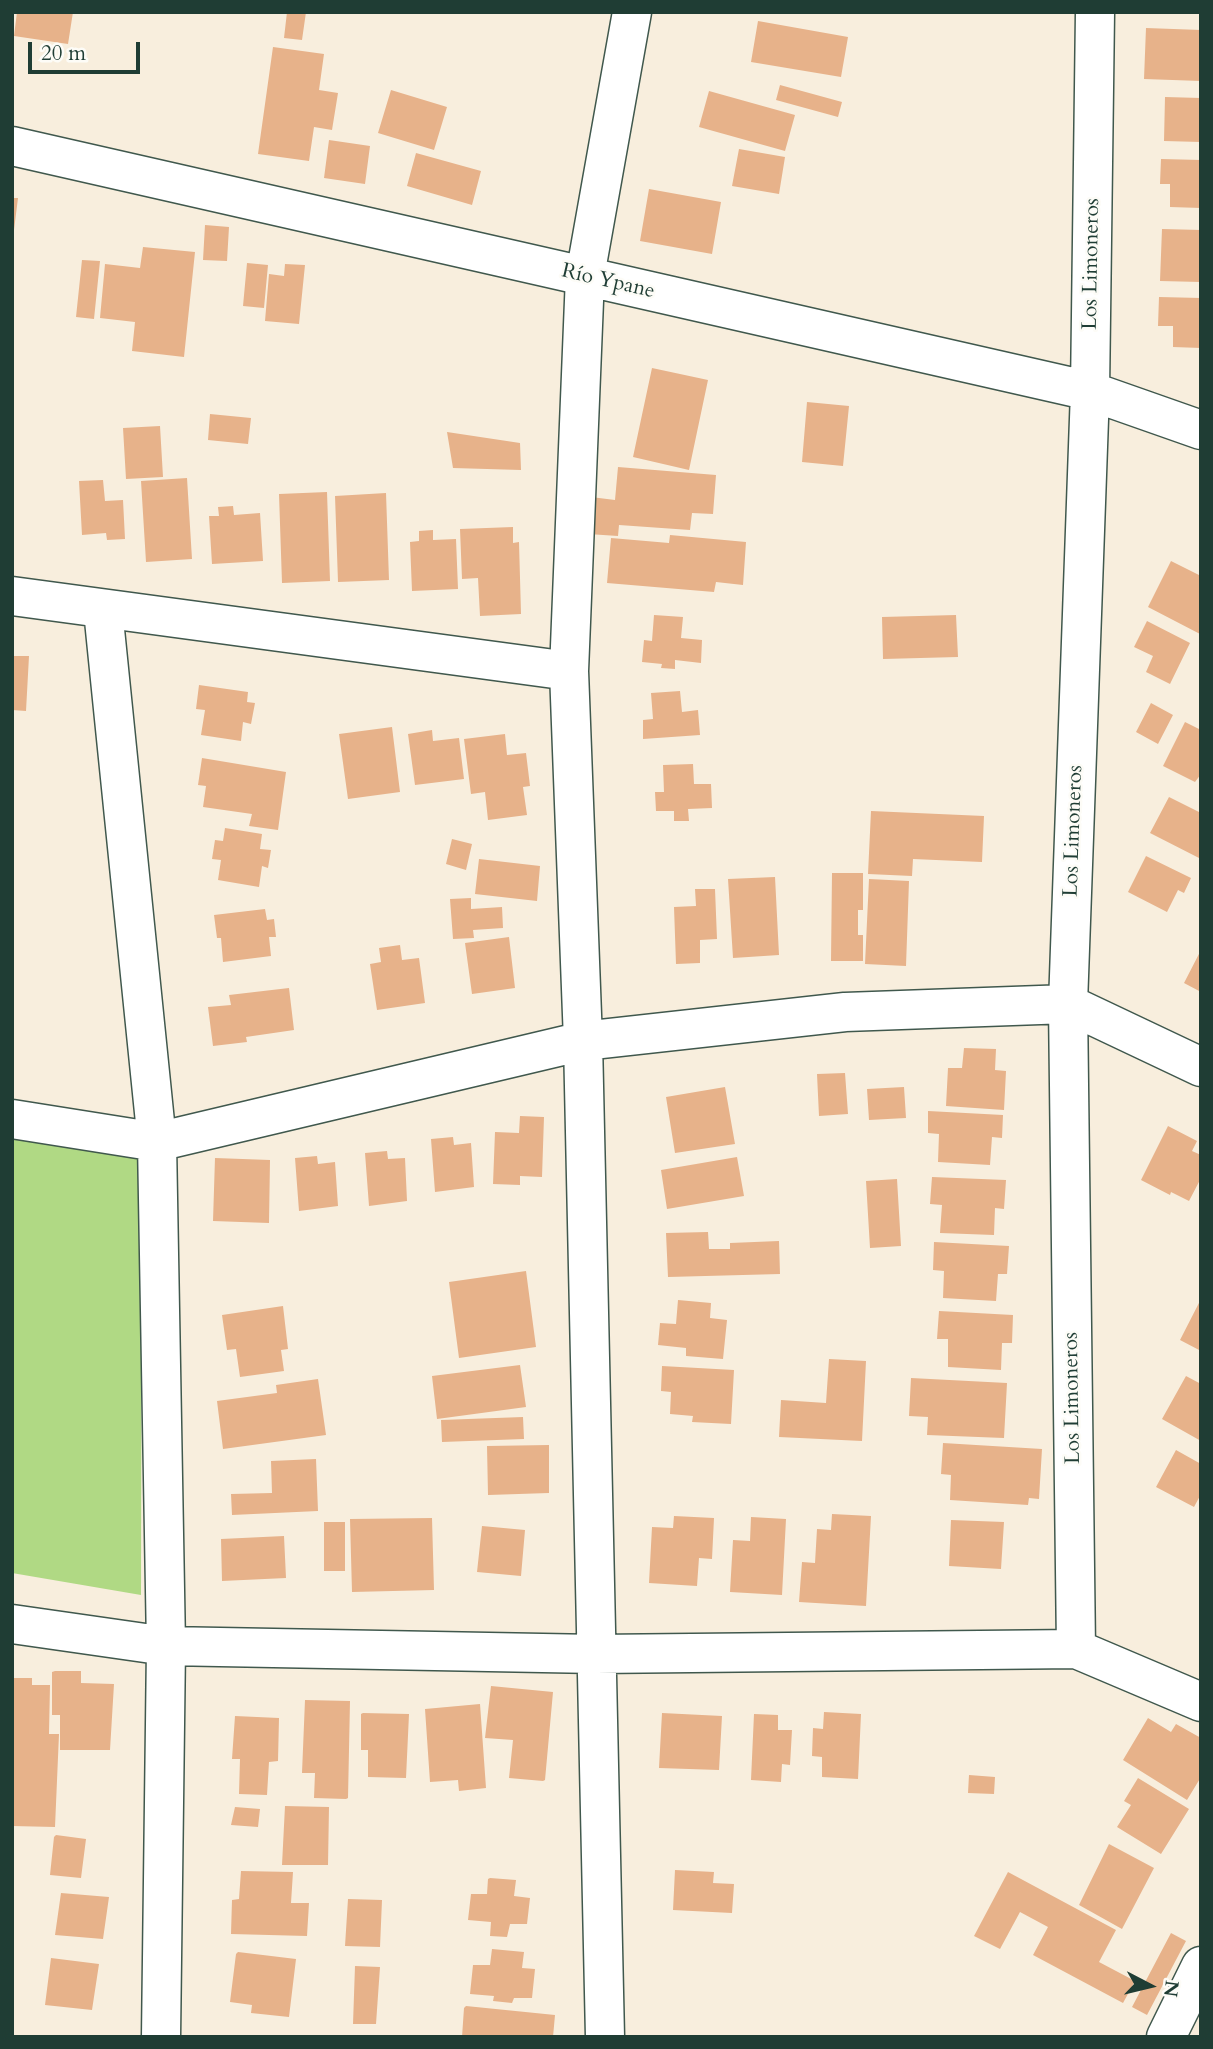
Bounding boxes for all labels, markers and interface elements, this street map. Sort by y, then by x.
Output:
scale bar [32,28,144,72]
text: 20 m [41,39,86,68]
street label: Los Limoneros [1078,198,1106,330]
street label: Río Ypane [559,259,657,305]
street label: Los Limoneros [1059,765,1089,897]
street label: Los Limoneros [1059,1332,1087,1464]
north arrow [1115,1951,1185,2021]
text: N [1157,1979,1185,1998]

